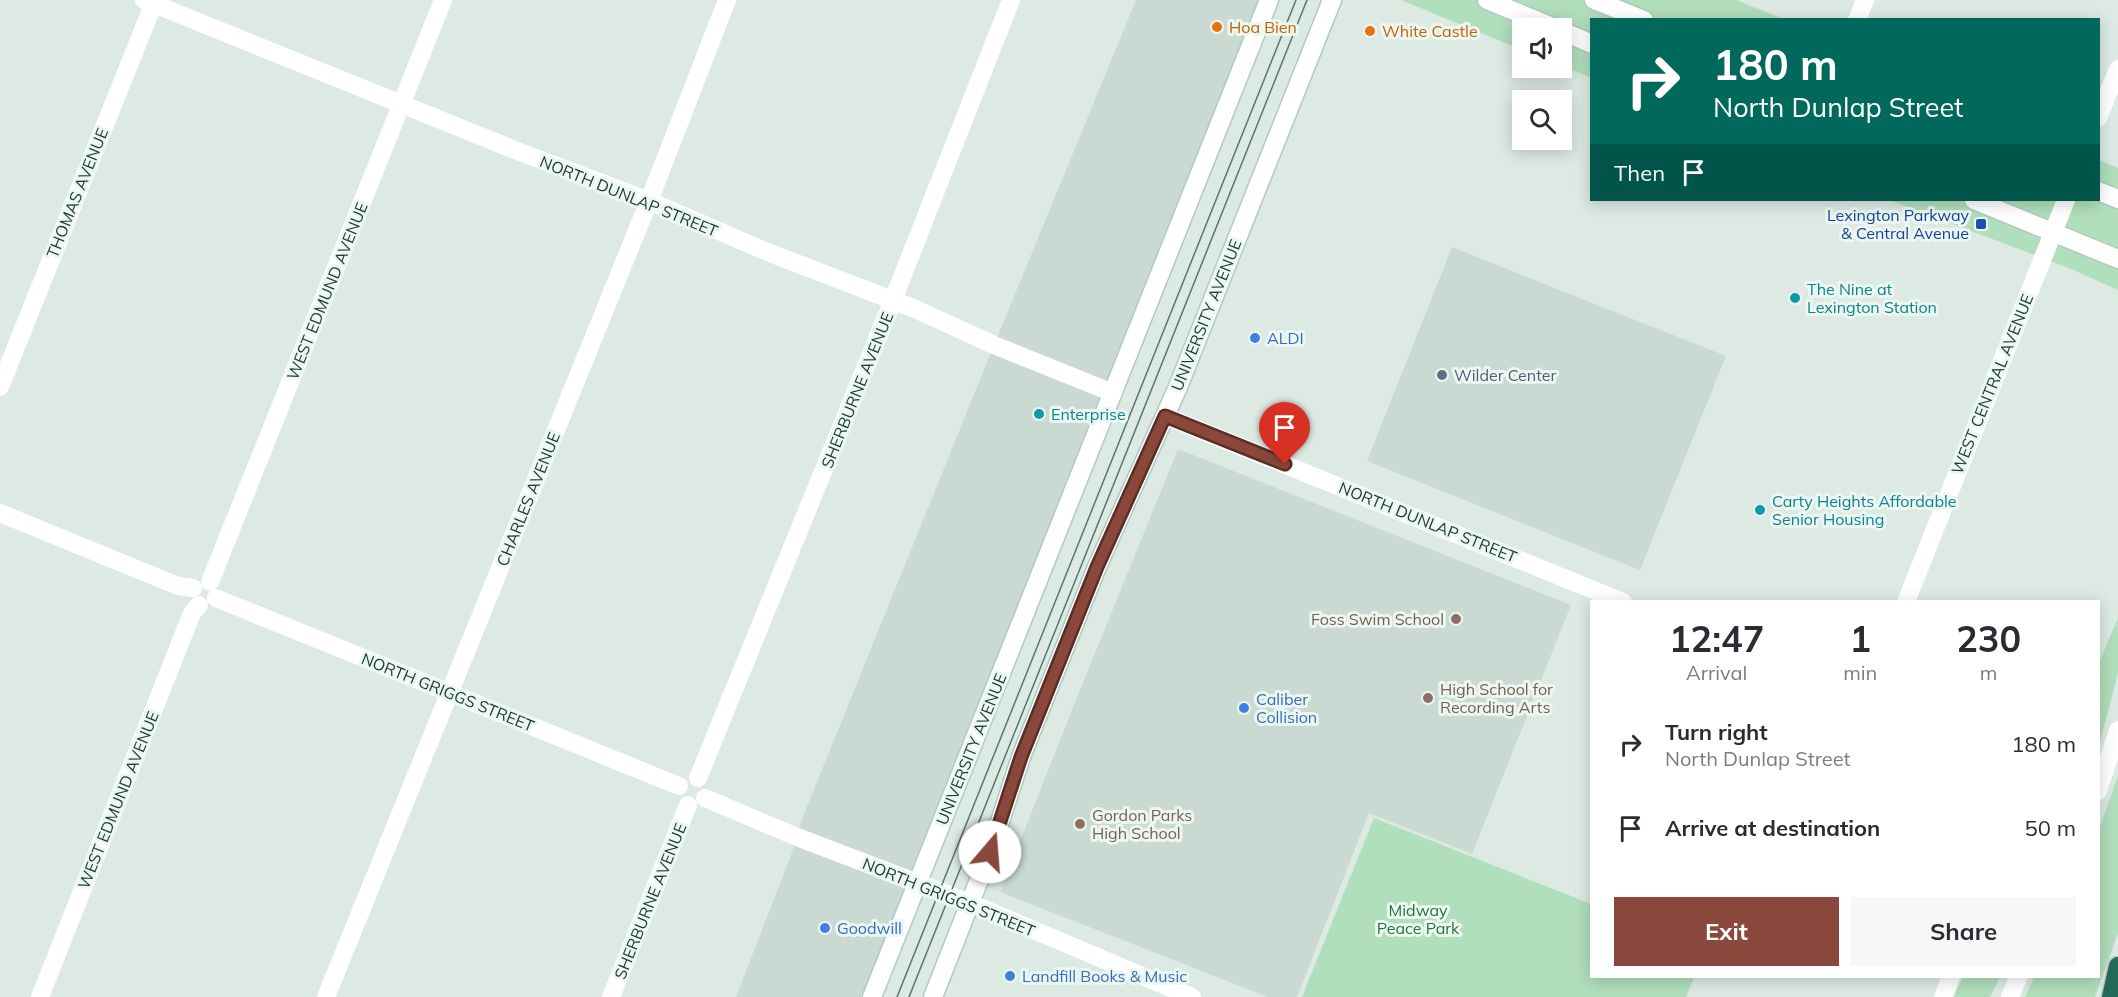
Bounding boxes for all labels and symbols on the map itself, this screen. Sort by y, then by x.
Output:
place label: Hoa Bien [1229,17,1297,37]
marker: Hoa Bien [1210,20,1224,34]
place label: White Castle [1382,21,1478,41]
marker: White Castle [1363,24,1377,38]
street label: THOMAS AVENUE [42,125,112,261]
street label: NORTH DUNLAP STREET [537,151,721,241]
street label: WEST EDMUND AVENUE [282,199,372,383]
place label: Lexington Parkway & Central Avenue [1827,205,1969,243]
marker: Lexington Parkway & Central Avenue [1974,217,1988,231]
street label: UNIVERSITY AVENUE [1166,236,1246,394]
place label: The Nine at Lexington Station [1807,279,1937,317]
marker: The Nine at Lexington Station [1788,291,1802,305]
street label: WEST CENTRAL AVENUE [1947,291,2037,477]
street label: SHERBURNE AVENUE [817,309,897,471]
place label: ALDI [1267,328,1304,348]
marker: ALDI [1248,331,1262,345]
place label: Wilder Center [1454,365,1556,385]
marker: Wilder Center [1435,368,1449,382]
pin [1259,402,1310,464]
place label: Enterprise [1051,404,1126,424]
marker: Enterprise [1032,407,1046,421]
street label: CHARLES AVENUE [492,429,564,569]
street label: NORTH DUNLAP STREET [1336,477,1520,567]
place label: Carty Heights Affordable Senior Housing [1772,491,1957,529]
marker: Carty Heights Affordable Senior Housing [1753,503,1767,517]
place label: Foss Swim School [1311,609,1444,629]
marker: Foss Swim School [1449,612,1463,626]
street label: NORTH GRIGGS STREET [359,648,538,736]
street label: UNIVERSITY AVENUE [931,670,1011,828]
place label: High School for Recording Arts [1440,679,1553,717]
place label: Caliber Collision [1256,689,1317,727]
marker: High School for Recording Arts [1421,691,1435,705]
marker: Caliber Collision [1237,701,1251,715]
street label: WEST EDMUND AVENUE [73,708,163,892]
place label: Gordon Parks High School [1092,805,1192,843]
marker: Gordon Parks High School [1073,817,1087,831]
street label: SHERBURNE AVENUE [610,820,690,982]
position arrow [958,820,1022,884]
street label: NORTH GRIGGS STREET [860,853,1039,941]
park label: Midway Peace Park [1377,900,1460,938]
place label: Goodwill [837,918,902,938]
marker: Goodwill [818,921,832,935]
place label: Landfill Books & Music [1022,966,1187,986]
marker: Landfill Books & Music [1003,969,1017,983]

